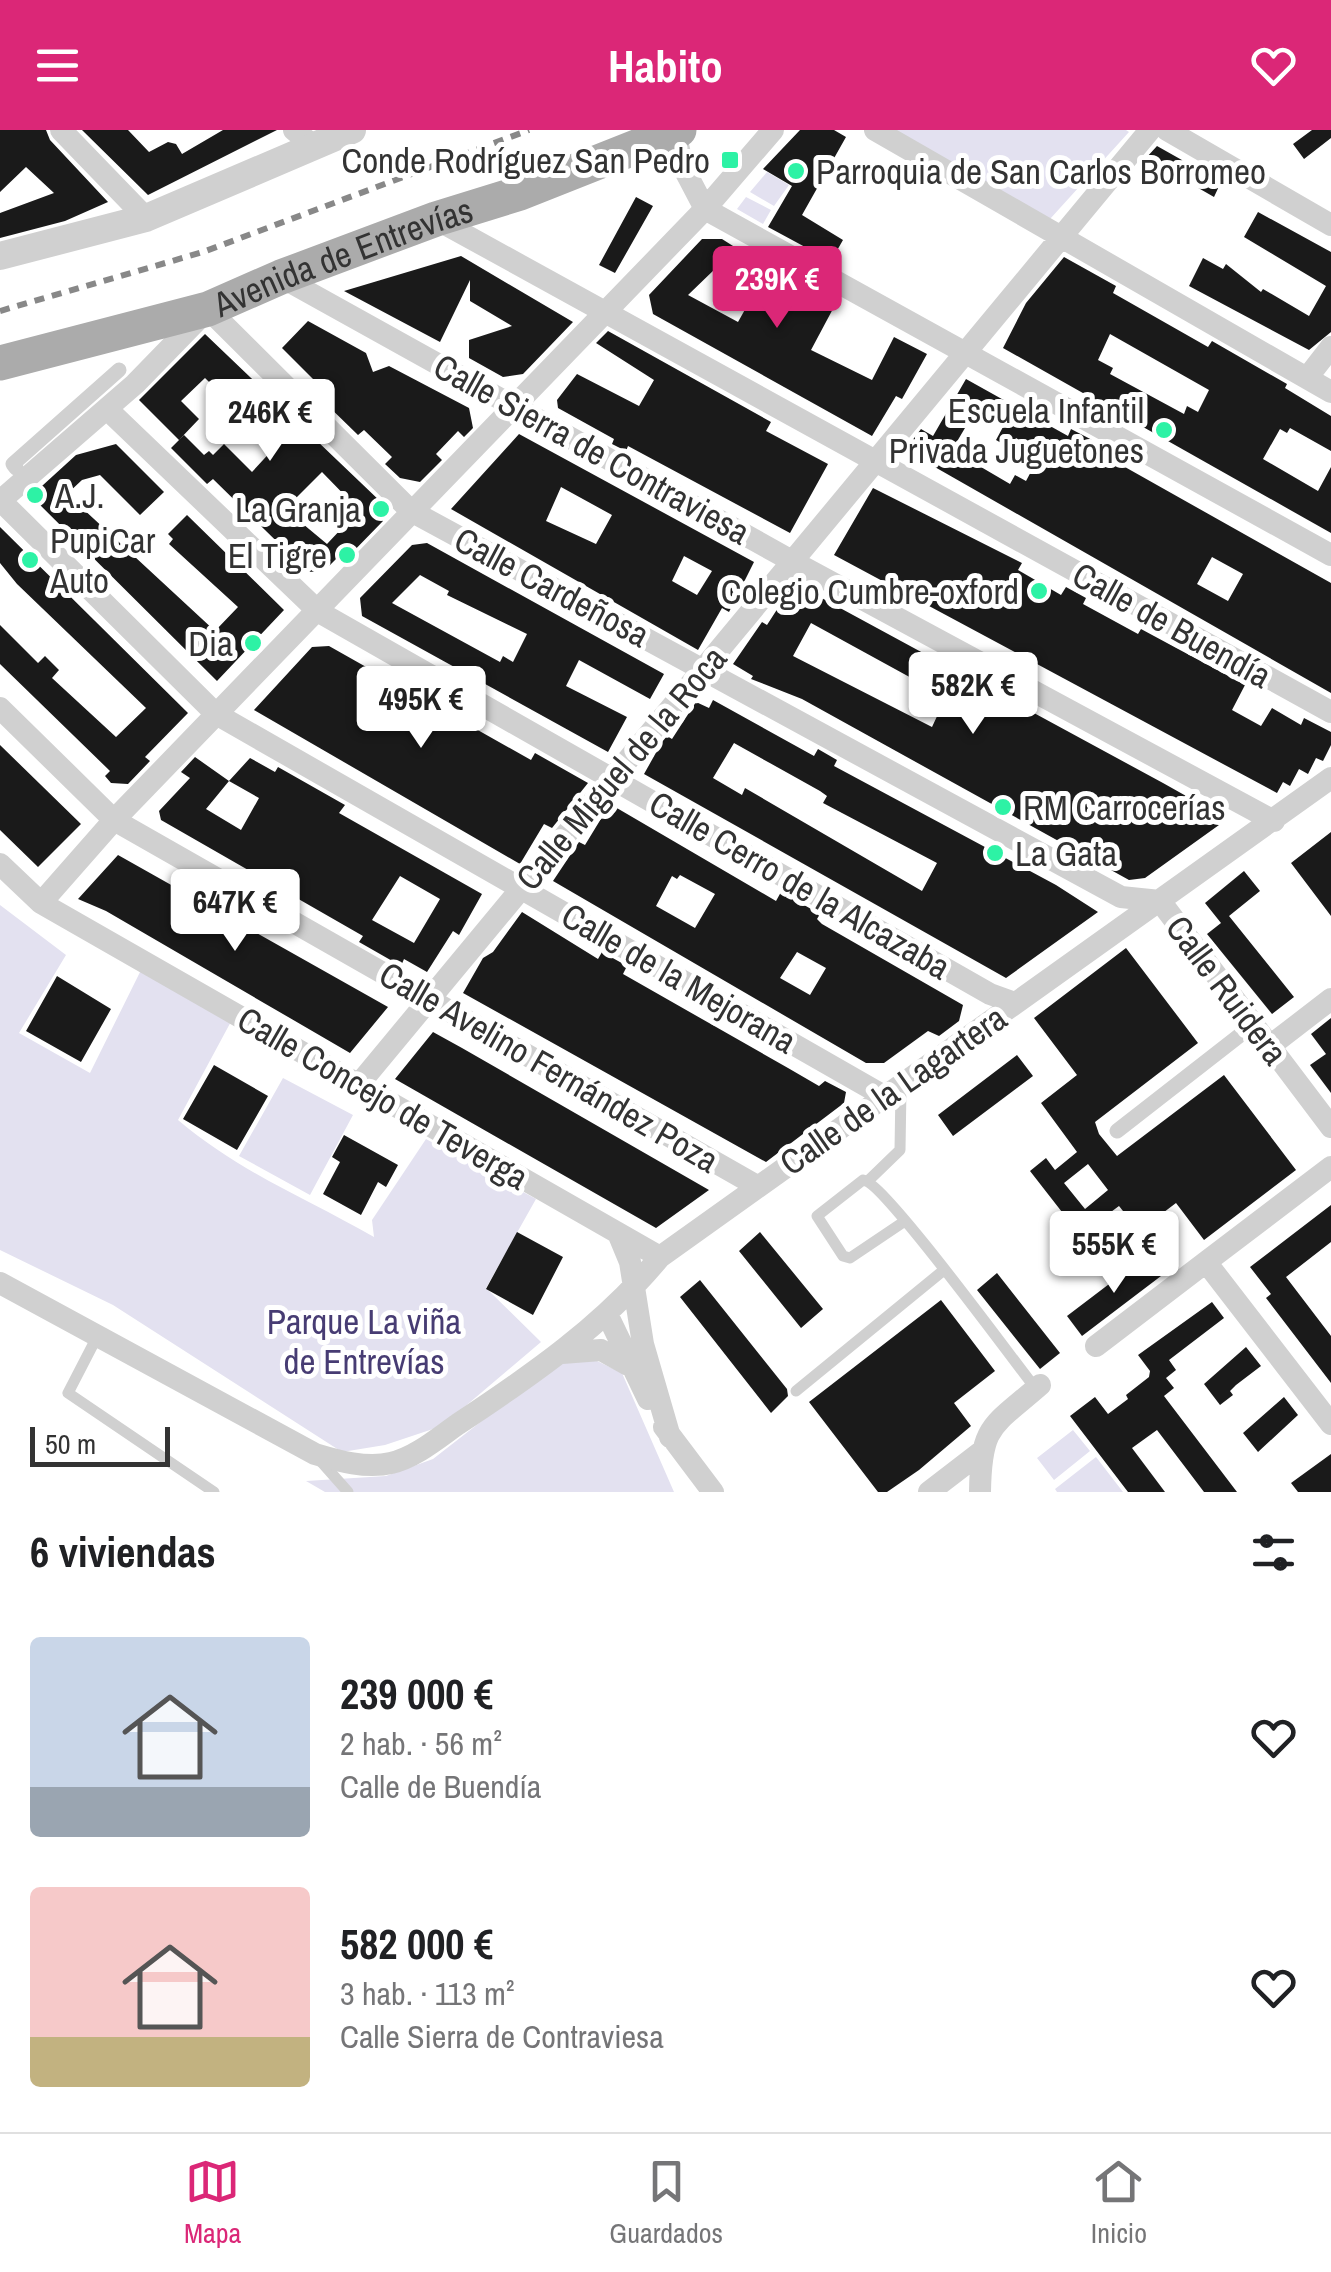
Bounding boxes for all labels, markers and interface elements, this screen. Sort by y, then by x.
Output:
text: Habito [608,35,723,96]
icon: menu [30,38,85,93]
icon: heart [1246,38,1301,93]
place label: Conde Rodríguez San Pedro [341,137,710,184]
place label: Parroquia de San Carlos Borromeo [816,148,1266,195]
marker: Conde Rodríguez San Pedro [719,149,741,171]
marker: Parroquia de San Carlos Borromeo [785,160,807,182]
street label: Avenida de Entrevías [205,186,478,328]
pin: 239K € [696,246,858,331]
text: 239K € [735,257,819,300]
street label: Calle Sierra de Contraviesa [426,343,758,555]
pin: 246K € [189,379,351,464]
place label: Escuela Infantil Privada Juguetones [889,387,1144,474]
text: 246K € [228,390,312,433]
marker: Escuela Infantil Privada Juguetones [1153,419,1175,441]
place label: A.J. [54,472,104,519]
marker: A.J. [24,484,46,506]
place label: La Granja [235,486,361,533]
marker: La Granja [370,498,392,520]
street label: Calle Cardeñosa [447,516,657,658]
place label: PupiCar Auto [49,517,156,604]
place label: El Tigre [228,532,327,579]
marker: El Tigre [336,544,358,566]
marker: PupiCar Auto [19,549,41,571]
street label: Calle de Buendía [1064,551,1280,699]
place label: Colegio Cumbre-oxford [721,568,1019,615]
marker: Colegio Cumbre-oxford [1028,580,1050,602]
place label: Dia [188,620,233,667]
marker: Dia [242,632,264,654]
street label: Calle Miguel de la Roca [505,636,737,900]
pin: 582K € [892,652,1054,737]
text: 582K € [931,663,1015,706]
pin: 495K € [340,666,502,751]
text: 495K € [379,677,463,720]
street label: Calle Cerro de la Alcazaba [641,780,959,990]
place label: RM Carrocerías [1023,784,1226,831]
marker: RM Carrocerías [992,796,1014,818]
place label: La Gata [1015,830,1117,877]
marker: La Gata [984,842,1006,864]
pin: 647K € [154,869,316,954]
text: 647K € [193,880,277,923]
street label: Calle de la Mejorana [553,892,805,1064]
street label: Calle Ruidera [1155,906,1299,1074]
street label: Calle Avelino Fernández Poza [371,951,727,1183]
street label: Calle de la Lagartera [770,994,1016,1186]
street label: Calle Concejo de Teverga [229,996,537,1200]
pin: 555K € [1033,1211,1195,1296]
text: 555K € [1072,1222,1156,1265]
park label: Parque La viña de Entrevías [267,1298,461,1385]
scale bar [30,1422,170,1466]
text: 50 m [45,1425,96,1463]
text: 6 viviendas [30,1524,216,1580]
icon: filters [1246,1525,1301,1580]
text: 239 000 € [340,1666,493,1722]
icon: home [110,1677,230,1797]
icon: heart [1246,1710,1301,1765]
text: 2 hab. · 56 m² [340,1722,502,1765]
text: Calle de Buendía [340,1765,541,1808]
text: 582 000 € [340,1916,493,1972]
icon: home [110,1927,230,2047]
icon: heart [1246,1960,1301,2015]
text: 3 hab. · 113 m² [340,1972,515,2015]
text: Calle Sierra de Contraviesa [340,2015,664,2058]
tab: Mapa [184,2154,241,2252]
tab: Guardados [609,2154,723,2252]
tab: Inicio [1091,2154,1147,2252]

